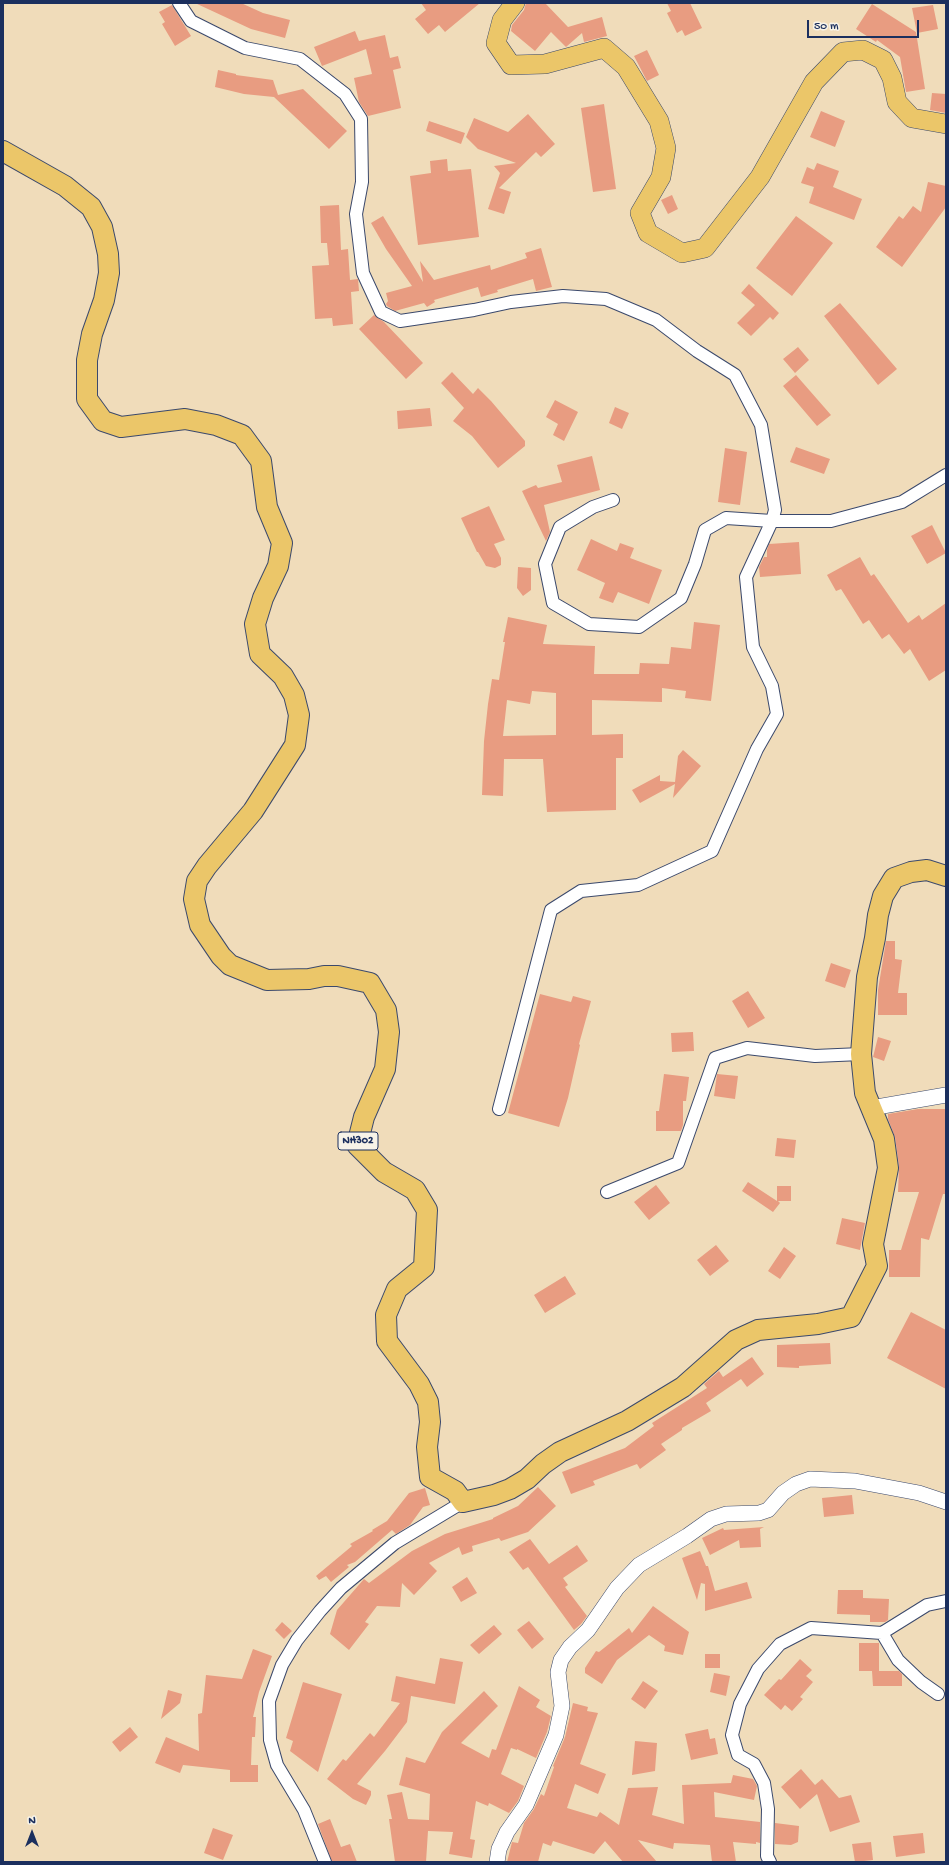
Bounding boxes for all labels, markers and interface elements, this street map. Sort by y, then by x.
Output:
scale bar [809,12,921,38]
text: 50 m [814,20,839,34]
road number: NH302 [338,1132,378,1150]
north arrow [12,1813,52,1853]
text: N [28,1815,36,1827]

